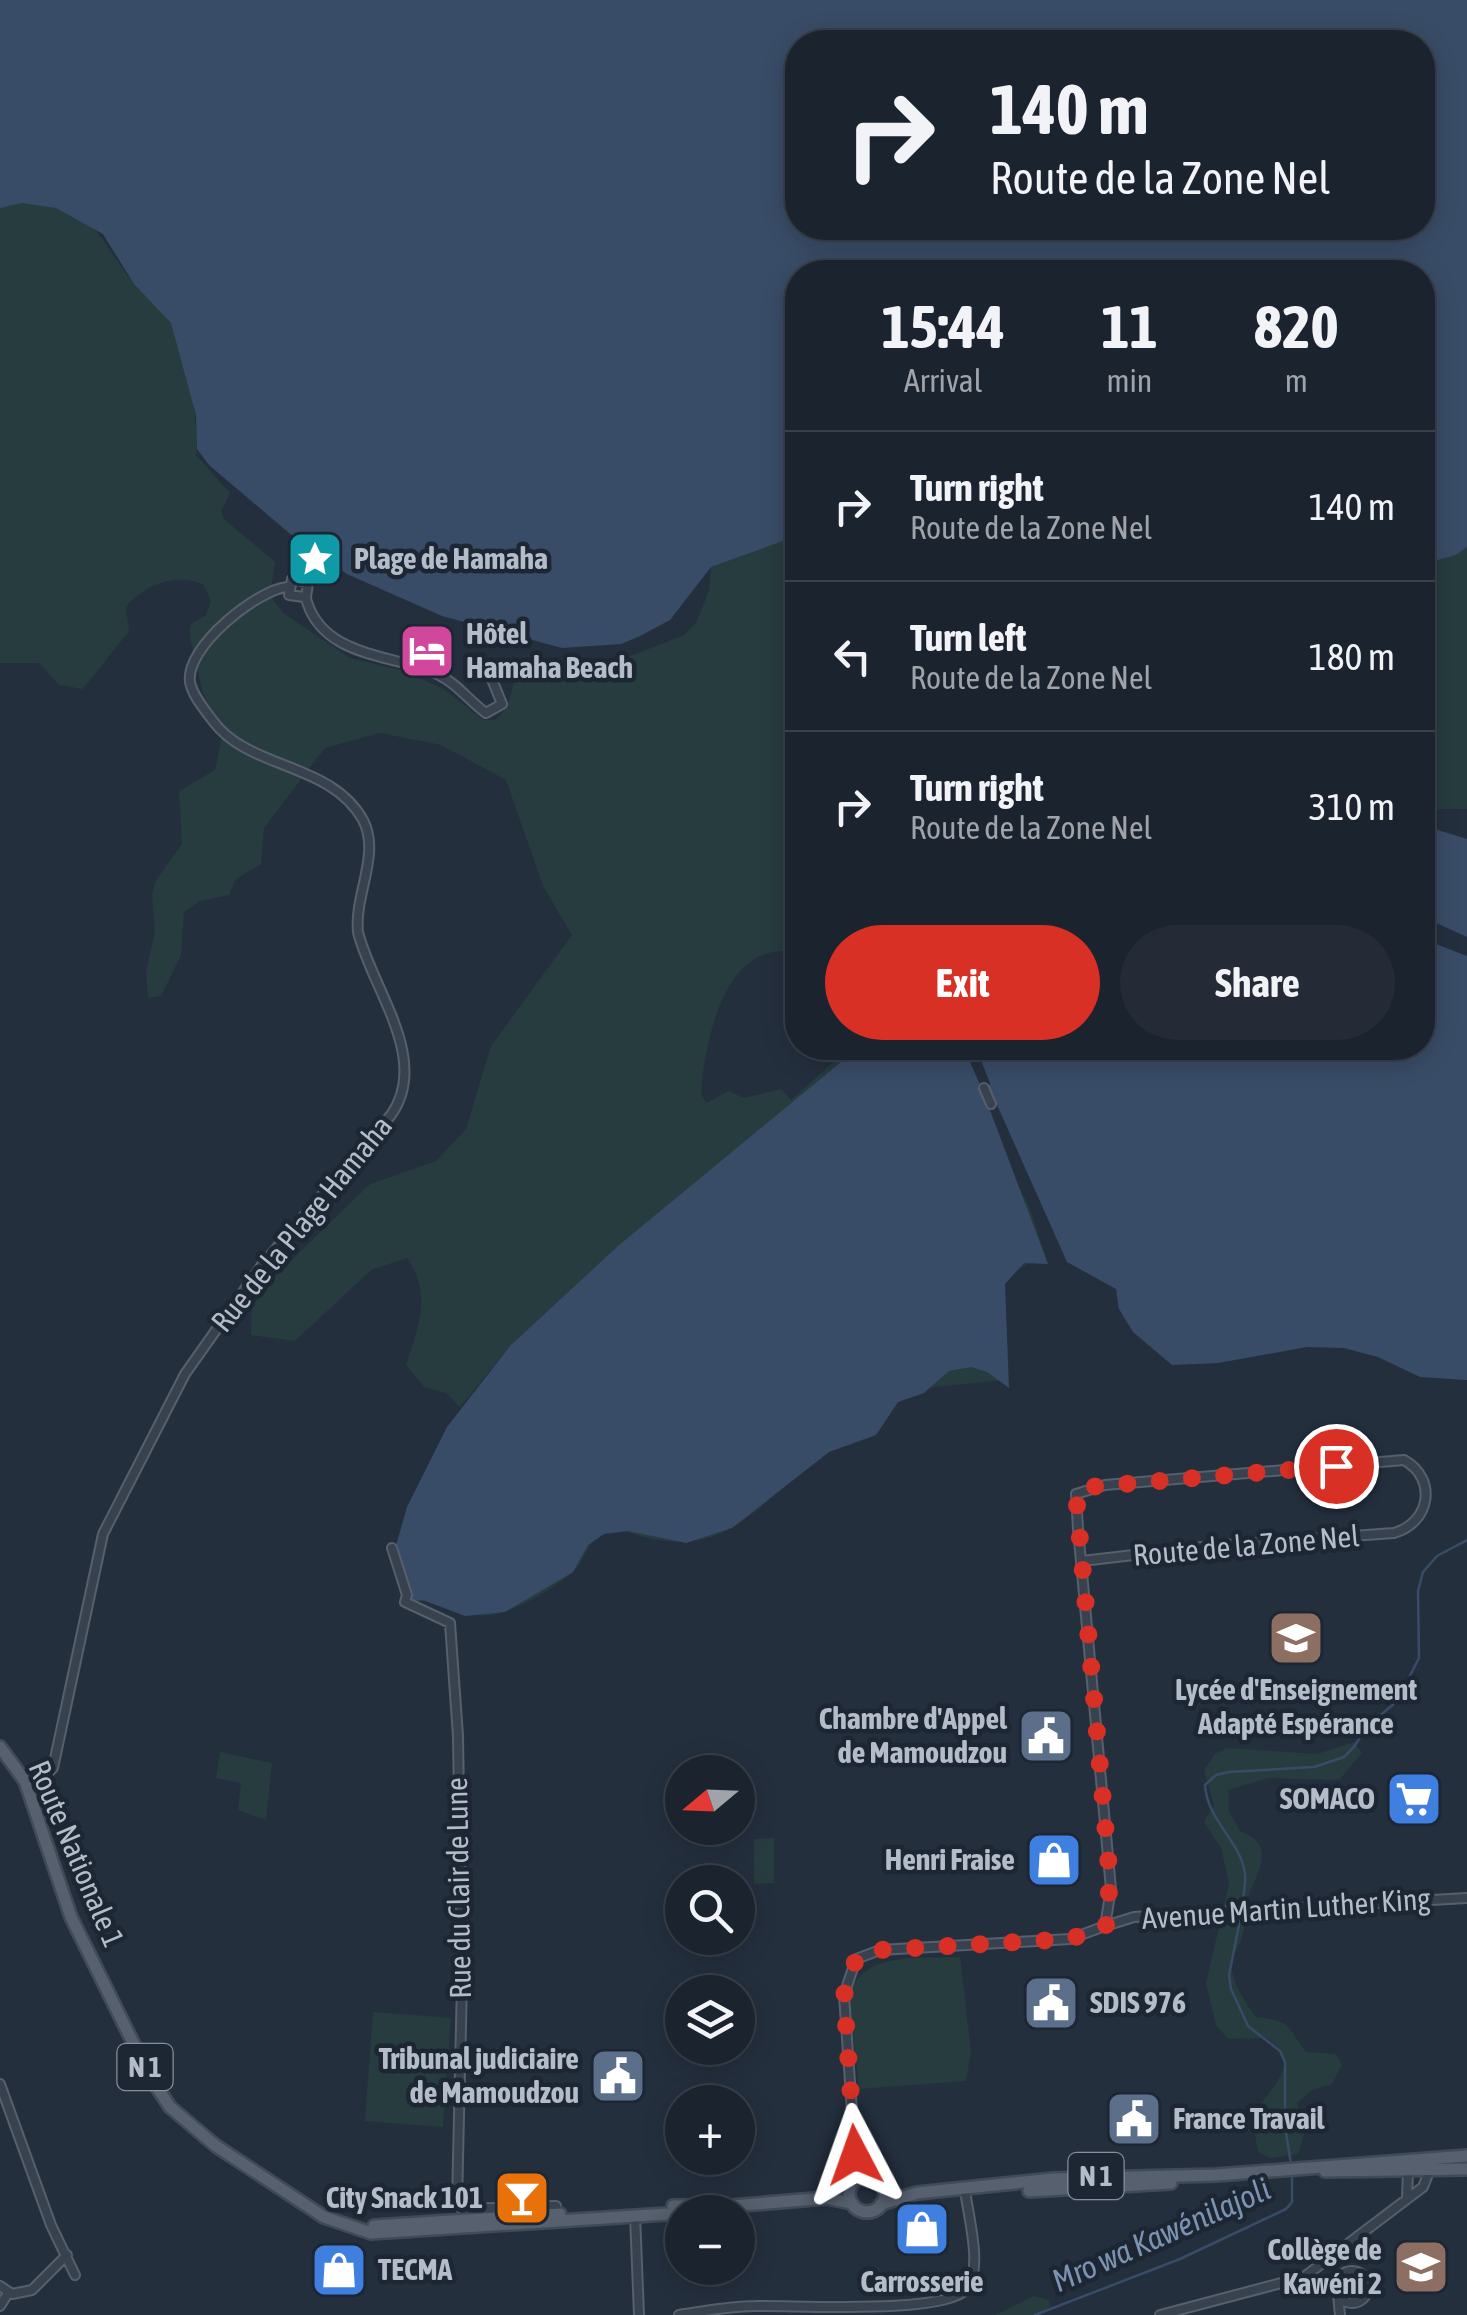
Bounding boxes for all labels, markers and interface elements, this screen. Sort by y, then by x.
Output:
text: 140 m [990,69,1149,149]
icon: right [825,70,955,200]
text: Route de la Zone Nel [990,152,1330,204]
text: 15:44 [881,292,1005,361]
text: 11 [1101,292,1158,361]
text: 820 [1254,292,1339,361]
text: Arrival [904,362,982,399]
text: min [1106,362,1152,399]
text: m [1285,362,1308,399]
text: Turn right [910,466,1044,509]
icon: right [825,479,880,534]
text: 140 m [1309,485,1395,528]
text: Route de la Zone Nel [910,509,1152,546]
place icon: Plage de Hamaha [285,529,345,589]
place label: Plage de Hamaha [354,541,548,575]
place label: Hôtel Hamaha Beach [466,616,633,684]
text: Turn left [910,616,1026,659]
hotel icon: Hôtel Hamaha Beach [397,621,457,681]
icon: left [825,629,880,684]
text: 180 m [1309,635,1395,678]
text: Route de la Zone Nel [910,659,1152,696]
text: Turn right [910,766,1044,809]
icon: right [825,779,880,834]
text: 310 m [1309,785,1395,828]
text: Route de la Zone Nel [910,809,1152,846]
button: Exit [825,925,1100,1040]
button: Share [1120,925,1395,1040]
street label: Rue de la Plage Hamaha [204,1109,399,1338]
pin [1294,1424,1379,1509]
icon: arrive [1309,1439,1364,1494]
street label: Route de la Zone Nel [1131,1518,1360,1572]
school or university icon: Lycée d'Enseignement Adapté Espérance [1266,1608,1326,1668]
place label: Lycée d'Enseignement Adapté Espérance [1175,1672,1417,1740]
place label: Chambre d'Appel de Mamoudzou [819,1701,1008,1769]
public building icon: Chambre d'Appel de Mamoudzou [1016,1706,1076,1766]
street label: Route Nationale 1 [22,1755,131,1952]
north arrow [665,1755,755,1845]
map controls [665,1755,755,2285]
supermarket icon: SOMACO [1384,1769,1444,1829]
street label: Rue du Clair de Lune [439,1777,477,1999]
place label: SOMACO [1280,1781,1375,1815]
shop icon: Henri Fraise [1024,1830,1084,1890]
place label: Henri Fraise [885,1842,1015,1876]
button: search [665,1865,755,1955]
street label: Avenue Martin Luther King [1141,1881,1431,1935]
public building icon: SDIS 976 [1021,1973,1081,2033]
button: layers [665,1975,755,2065]
place label: SDIS 976 [1090,1985,1186,2019]
place label: Tribunal judiciaire de Mamoudzou [379,2041,579,2109]
road number: N 1 [118,2044,172,2090]
public building icon: Tribunal judiciaire de Mamoudzou [588,2046,648,2106]
button: + [665,2085,755,2175]
public building icon: France Travail [1104,2089,1164,2149]
place label: France Travail [1173,2101,1326,2135]
position arrow [803,2103,907,2207]
road number: N 1 [1068,2153,1124,2199]
bar icon: City Snack 101 [492,2168,552,2228]
water label: Mro wa Kawénilajoli [1046,2170,1275,2299]
place label: City Snack 101 [326,2180,483,2214]
button: − [665,2195,755,2285]
shop icon: Carrosserie [892,2199,952,2259]
place label: Collège de Kawéni 2 [1267,2232,1382,2300]
school or university icon: Collège de Kawéni 2 [1391,2237,1451,2297]
shop icon: TECMA [309,2240,369,2300]
place label: TECMA [378,2252,453,2286]
place label: Carrosserie [860,2264,984,2298]

